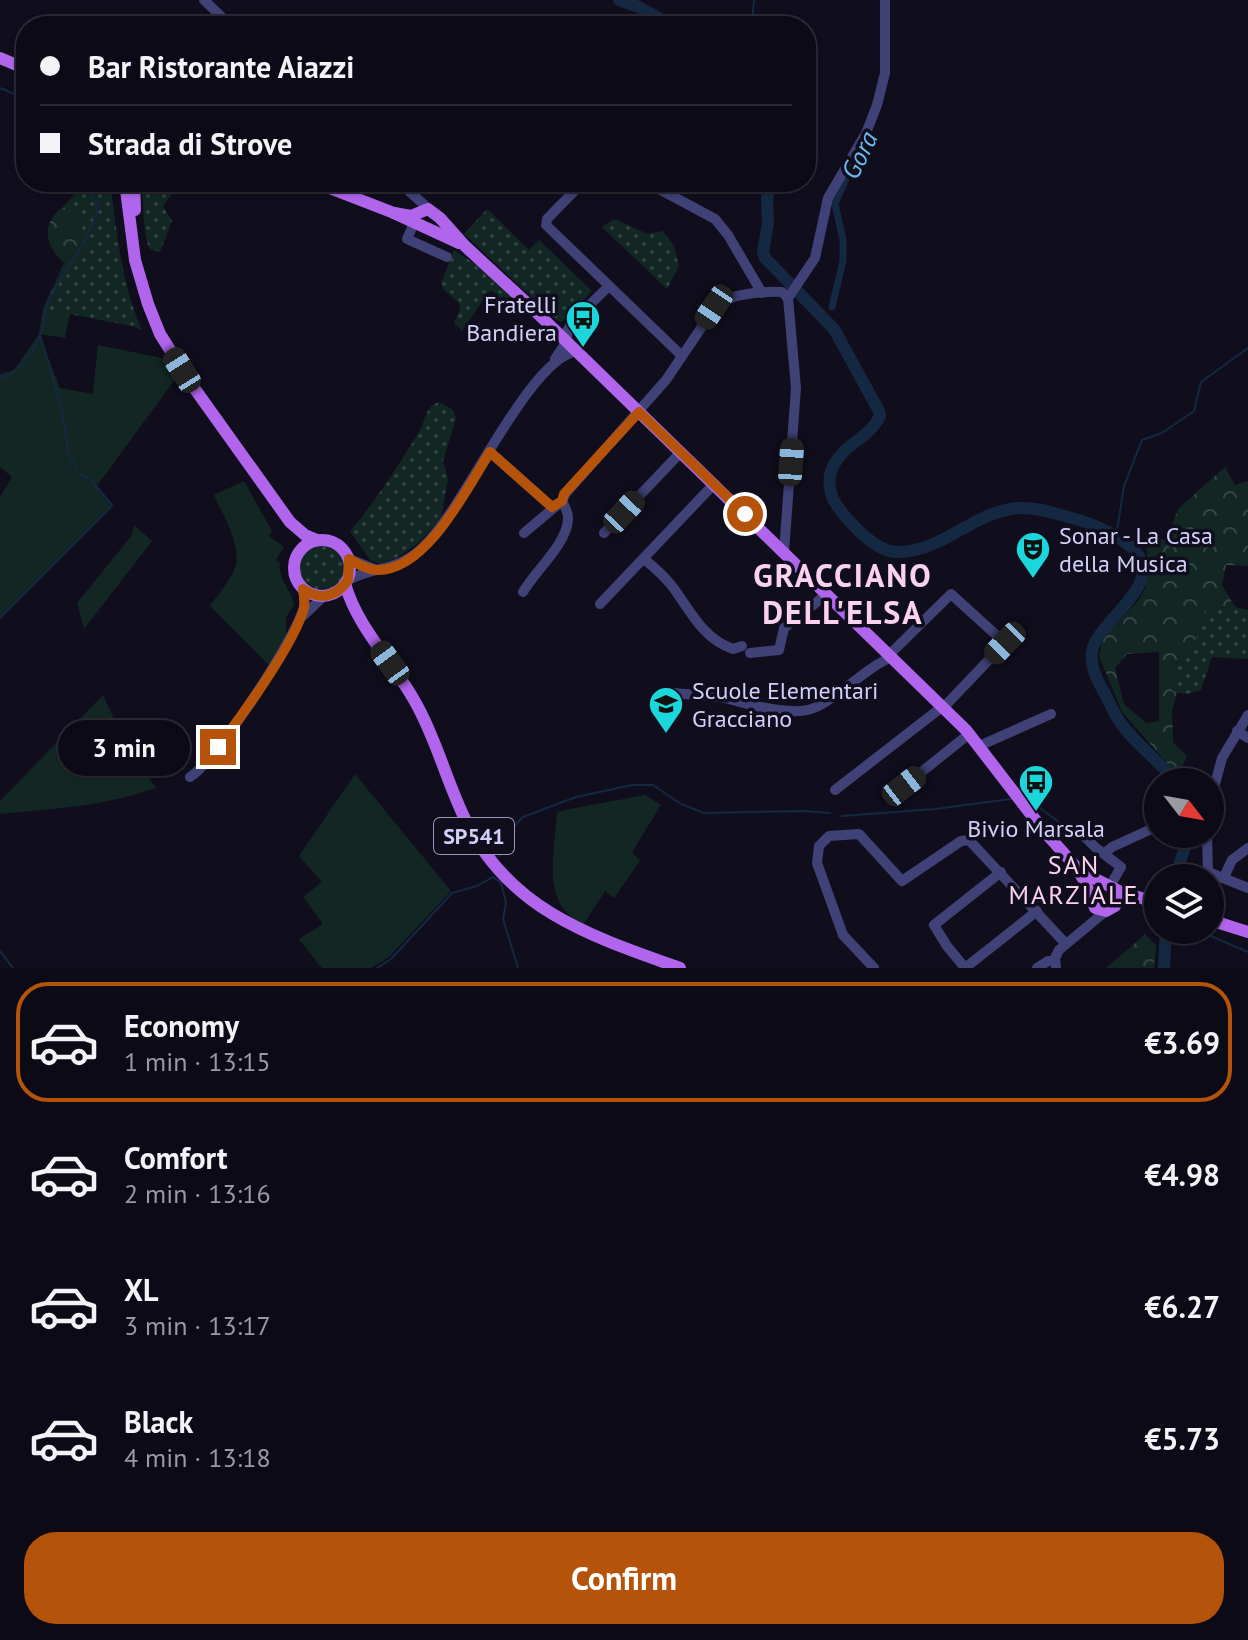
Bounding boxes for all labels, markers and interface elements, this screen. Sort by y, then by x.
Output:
text: Bar Ristorante Aiazzi [88,47,354,86]
text: Strada di Strove [88,124,292,163]
water label: Gora [833,125,885,184]
car [691,280,737,334]
place label: Fratelli Bandiera [466,289,557,348]
bus stop icon: Fratelli Bandiera [564,299,602,349]
car [159,343,205,397]
car [777,437,805,487]
car [599,486,649,538]
route start [727,496,763,532]
place label: Sonar - La Casa della Musica [1059,520,1213,579]
theatre icon: Sonar - La Casa della Musica [1014,530,1052,580]
district label: GRACCIANO DELL'ELSA [753,554,933,633]
car [980,617,1030,669]
car [366,637,414,689]
place label: Scuole Elementari Gracciano [692,675,878,734]
school or university icon: Scuole Elementari Gracciano [647,685,685,735]
callout: 3 min [58,719,190,775]
route end [200,729,236,765]
text: 3 min [92,731,156,764]
car [878,762,930,810]
bus stop icon: Bivio Marsala [1017,763,1055,813]
north arrow [1144,768,1224,848]
map controls [1144,768,1224,944]
place label: Bivio Marsala [967,813,1105,844]
road number: SP541 [434,818,514,854]
district label: SAN MARZIALE [1009,848,1139,911]
button: layers [1144,864,1224,944]
icon: car [28,1006,100,1078]
text: Economy [124,1006,239,1045]
text: €3.69 [1145,1023,1220,1062]
text: 1 min · 13:15 [124,1045,271,1078]
icon: car [28,1138,100,1210]
text: Comfort [124,1138,227,1177]
text: €4.98 [1145,1155,1220,1194]
text: 2 min · 13:16 [124,1177,271,1210]
icon: car [28,1270,100,1342]
text: XL [124,1270,158,1309]
text: €6.27 [1145,1287,1220,1326]
text: 3 min · 13:17 [124,1309,271,1342]
icon: car [28,1402,100,1474]
text: Black [124,1402,193,1441]
text: €5.73 [1145,1419,1220,1458]
text: 4 min · 13:18 [124,1441,271,1474]
button: Confirm [24,1532,1224,1624]

